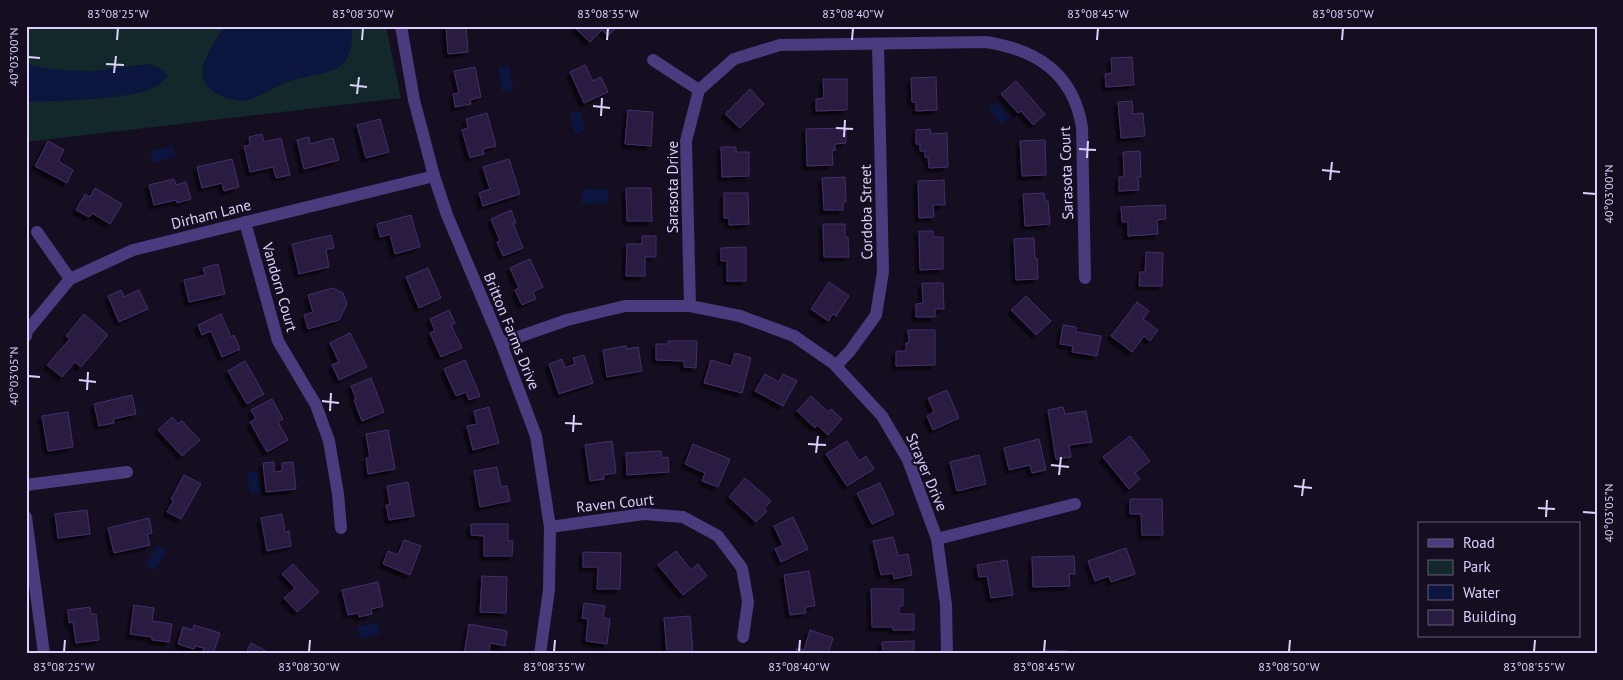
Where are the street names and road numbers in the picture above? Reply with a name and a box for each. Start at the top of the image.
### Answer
street label: Sarasota Court [1055,126,1077,220]
street label: Sarasota Drive [663,141,682,233]
street label: Cordoba Street [856,164,876,260]
street label: Dirham Lane [169,195,253,233]
street label: Vandorn Court [258,239,302,334]
street label: Britton Farms Drive [480,270,544,392]
street label: Strayer Drive [902,430,952,514]
street label: Raven Court [575,489,655,517]

